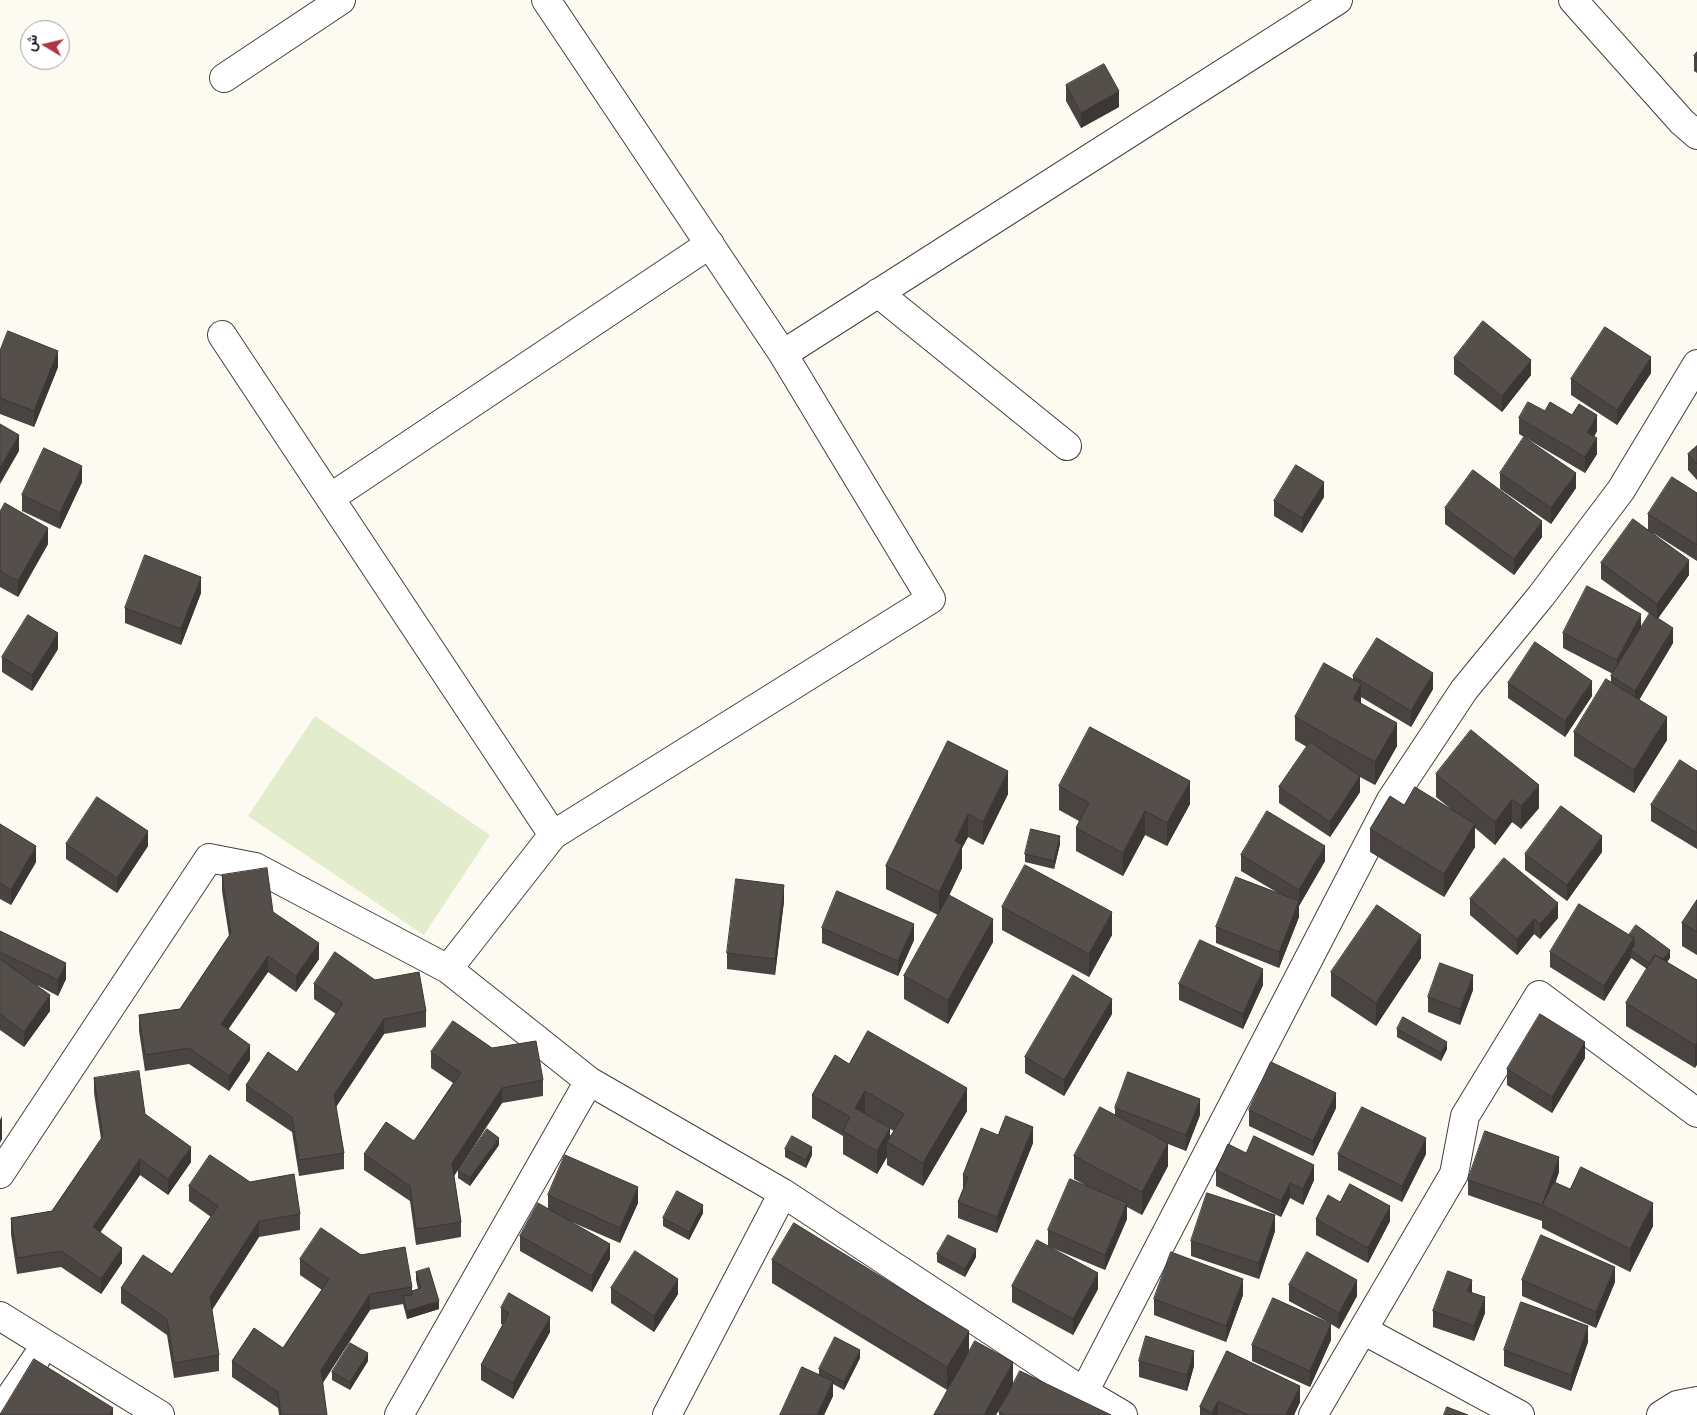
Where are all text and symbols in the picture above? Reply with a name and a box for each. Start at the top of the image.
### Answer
north arrow [20,20,70,70]
text: ش [20,33,41,53]

